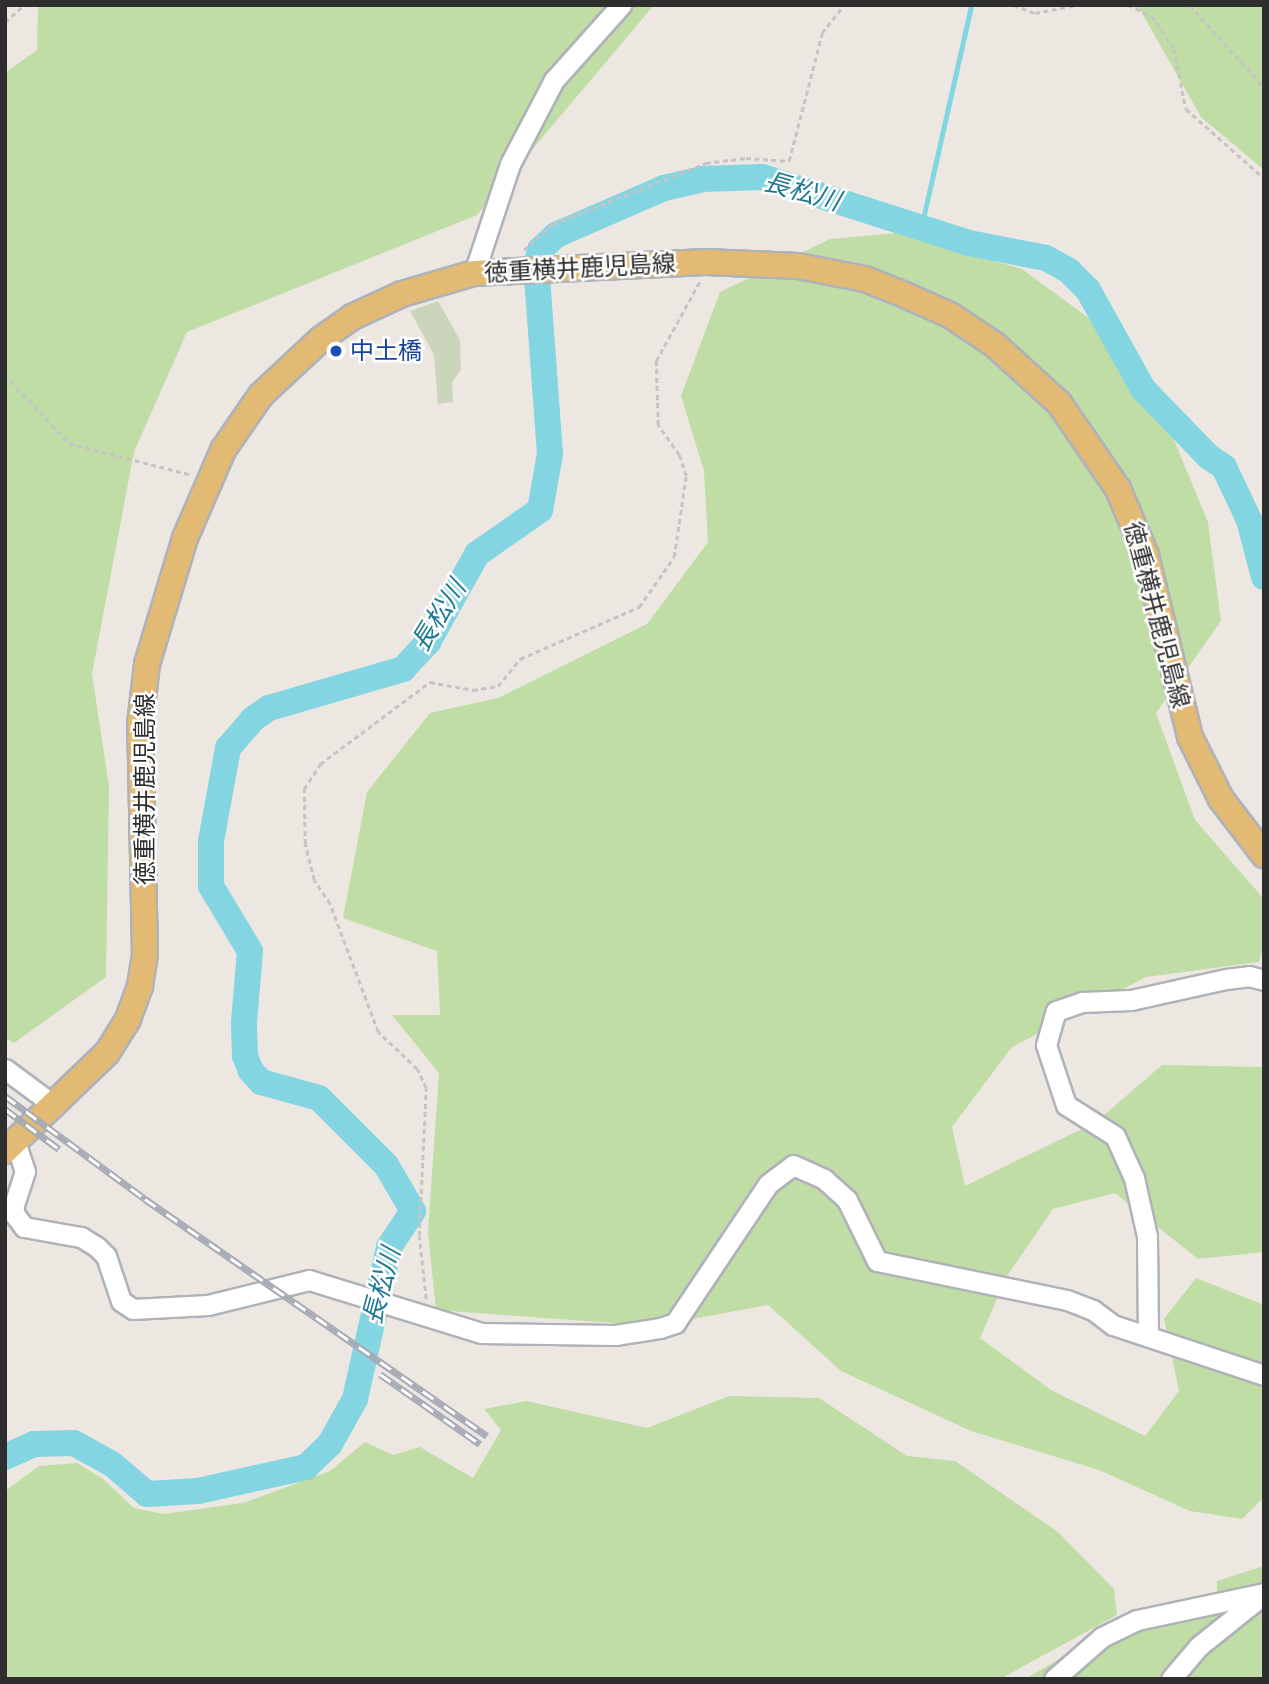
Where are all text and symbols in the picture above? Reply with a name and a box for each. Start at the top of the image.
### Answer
water label: 長松川 [760,166,844,218]
street label: 徳重横井鹿児島線 [483,249,677,287]
place label: 中土橋 [350,337,422,365]
marker: 中土橋 [328,343,344,359]
street label: 徳重横井鹿児島線 [1118,519,1196,711]
water label: 長松川 [405,575,473,657]
street label: 徳重横井鹿児島線 [131,693,159,885]
water label: 長松川 [357,1244,407,1328]

